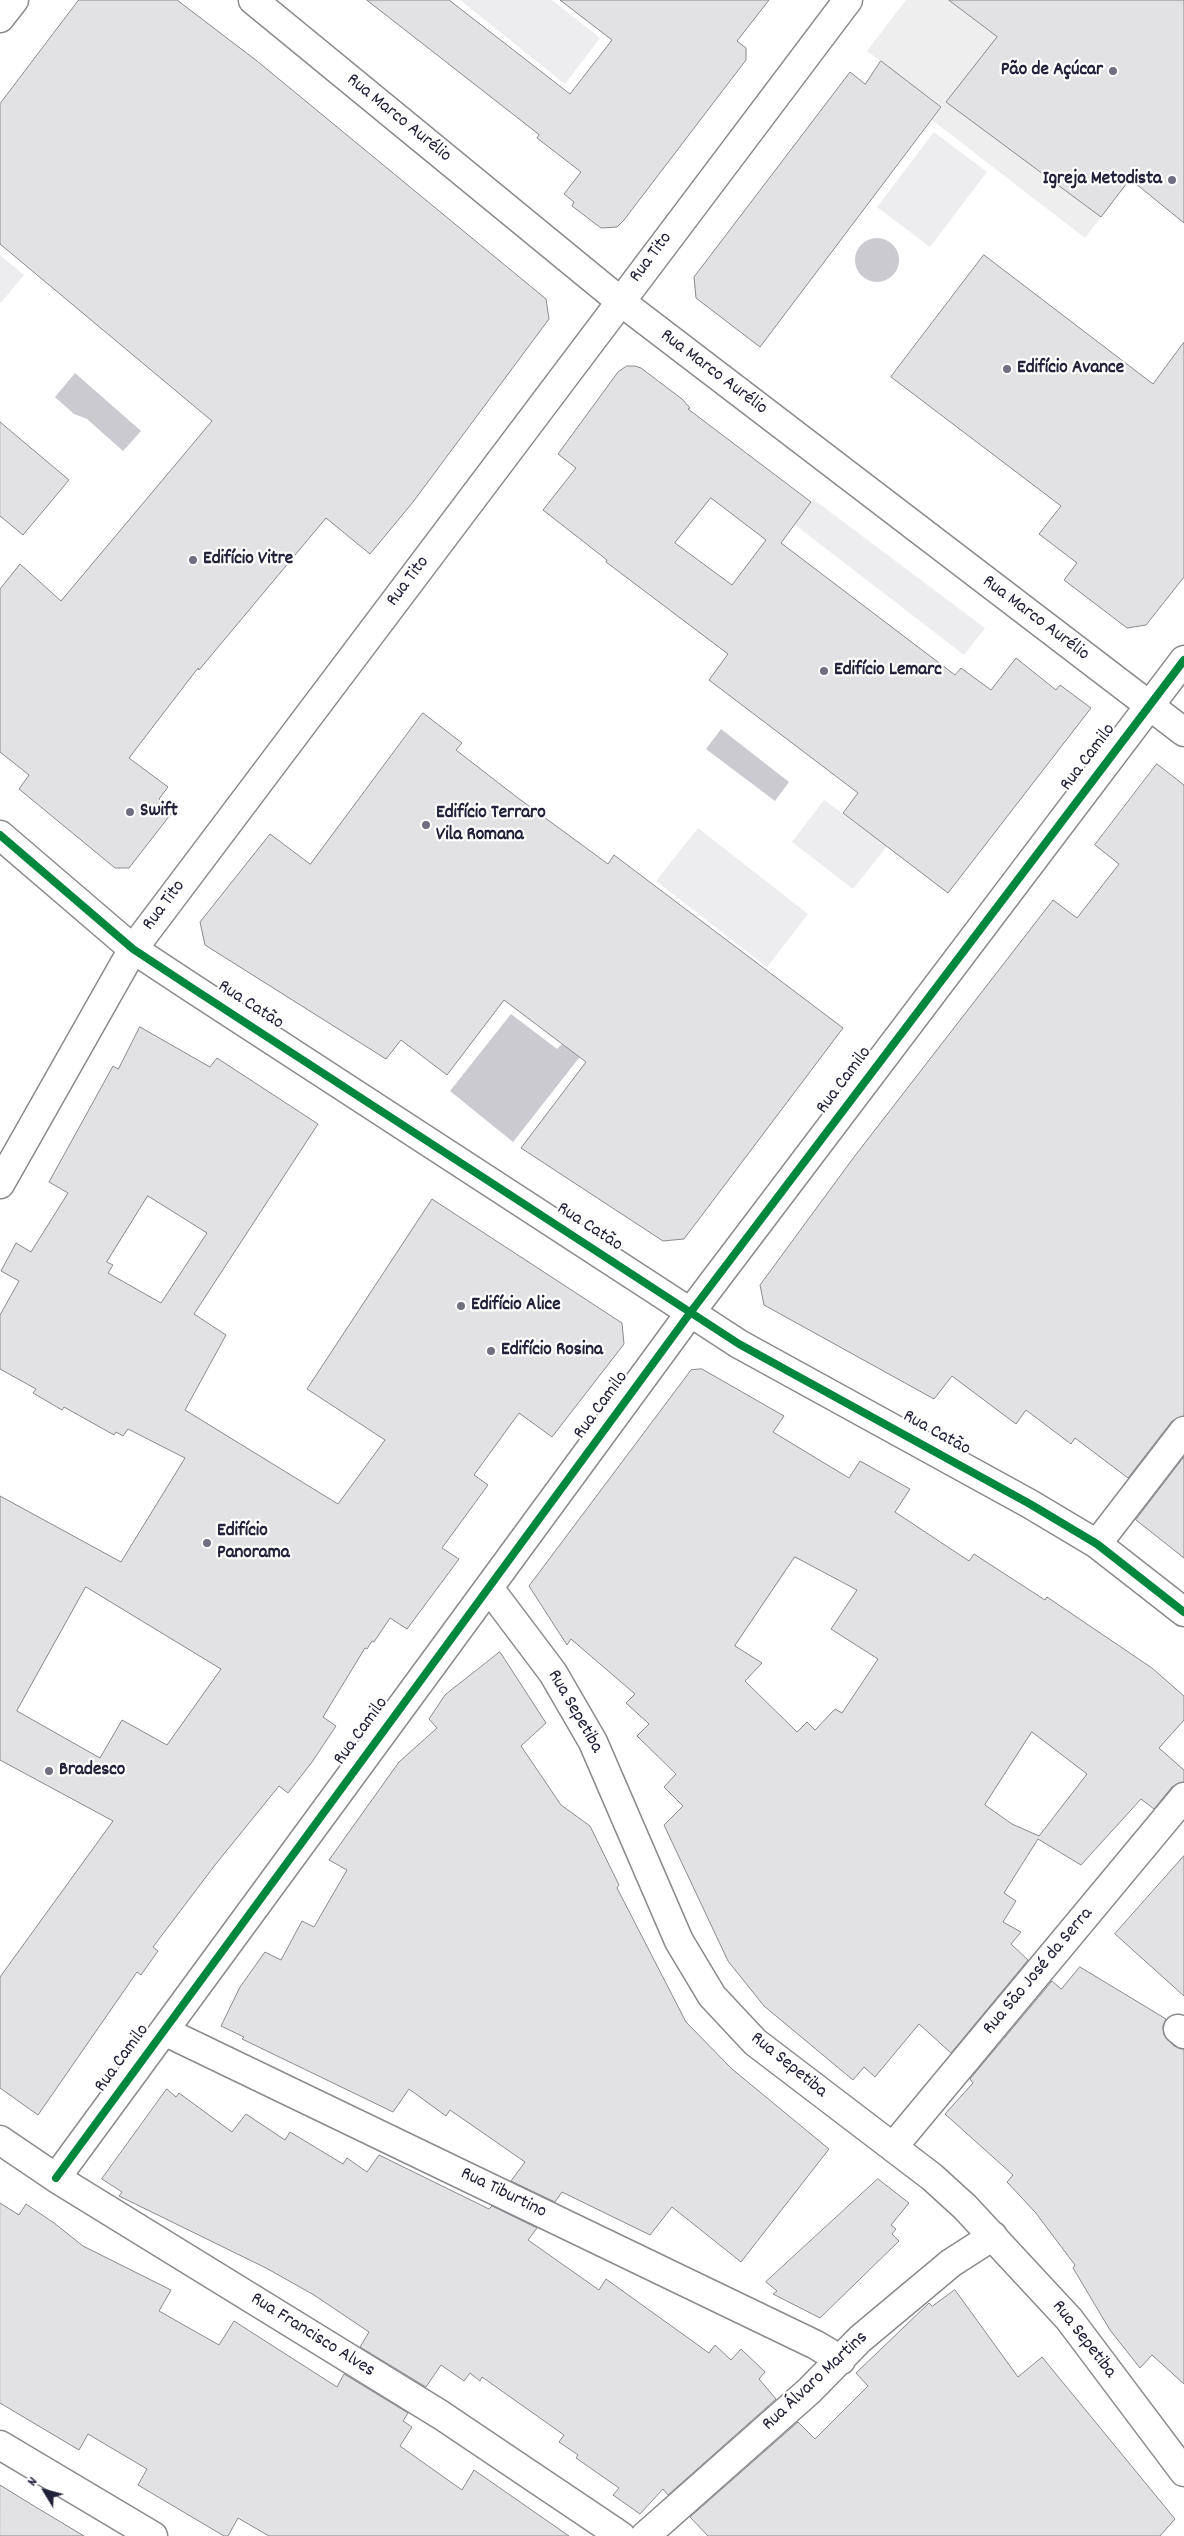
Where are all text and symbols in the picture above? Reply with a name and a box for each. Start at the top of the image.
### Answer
place label: Pão de Açúcar [1001,60,1103,82]
marker: Pão de Açúcar [1107,65,1119,77]
street label: Rua Marco Aurélio [341,70,455,168]
place label: Igreja Metodista [1043,169,1162,191]
marker: Igreja Metodista [1166,174,1178,186]
street label: Rua Tito [626,228,678,288]
street label: Rua Marco Aurélio [655,325,771,421]
place label: Edifício Avance [1017,358,1124,380]
marker: Edifício Avance [1001,363,1013,375]
place label: Edifício Vitre [203,549,293,571]
street label: Rua Tito [383,552,435,612]
marker: Edifício Vitre [187,554,199,566]
street label: Rua Marco Aurélio [977,571,1093,667]
place label: Edifício Lemarc [834,660,942,682]
marker: Edifício Lemarc [818,665,830,677]
street label: Rua Camilo [1056,720,1122,796]
place label: Swift [140,801,178,823]
place label: Edifício Terraro Vila Romana [436,803,546,847]
marker: Swift [124,806,136,818]
marker: Edifício Terraro Vila Romana [420,819,432,831]
street label: Rua Tito [139,876,191,936]
street label: Rua Catão [213,976,287,1036]
street label: Rua Camilo [812,1043,878,1119]
street label: Rua Catão [552,1198,626,1258]
place label: Edifício Alice [471,1295,560,1317]
marker: Edifício Alice [455,1300,467,1312]
place label: Edifício Rosina [501,1340,603,1362]
marker: Edifício Rosina [485,1345,497,1357]
street label: Rua Camilo [570,1368,634,1444]
street label: Rua Catão [898,1406,974,1462]
place label: Edifício Panorama [217,1521,290,1565]
marker: Edifício Panorama [201,1537,213,1549]
street label: Rua Sepetiba [541,1666,607,1758]
street label: Rua Camilo [330,1694,394,1770]
place label: Bradesco [59,1760,125,1782]
marker: Bradesco [43,1765,55,1777]
street label: Rua São José da Serra [979,1904,1099,2040]
street label: Rua Camilo [91,2021,155,2097]
street label: Rua Sepetiba [745,2028,831,2104]
street label: Rua Tiburtino [456,2163,550,2225]
street label: Rua Francisco Alves [245,2289,379,2383]
street label: Rua Sepetiba [1046,2297,1120,2383]
street label: Rua Álvaro Martins [758,2327,874,2437]
north arrow [20,2466,70,2516]
text: N [23,2473,43,2491]

